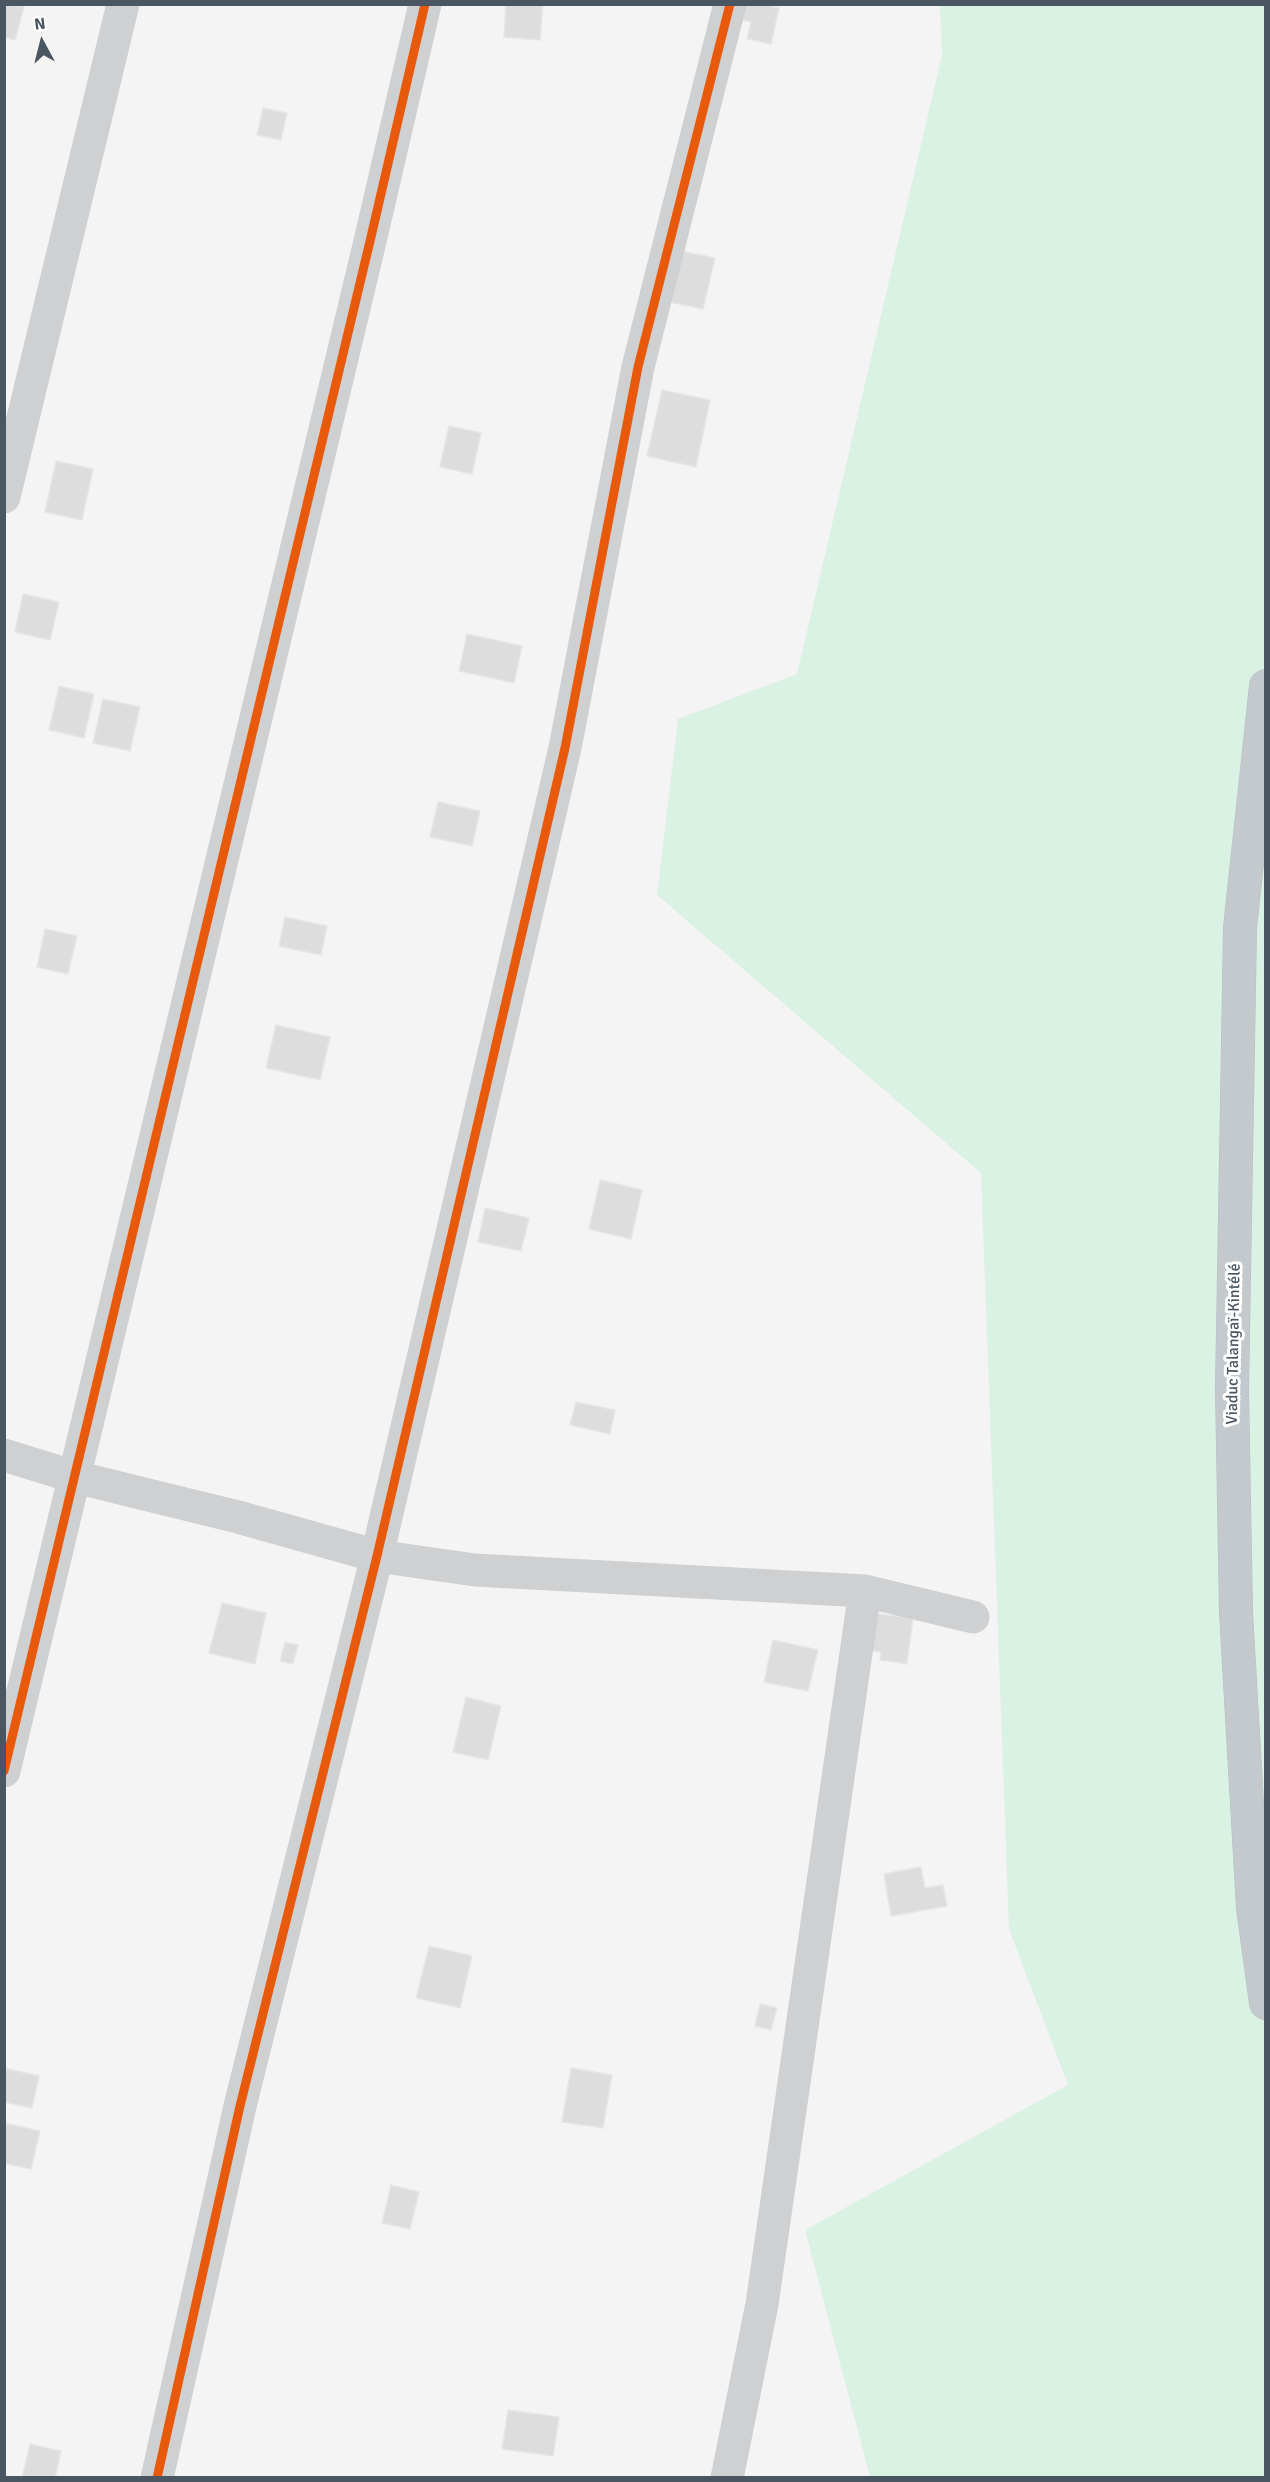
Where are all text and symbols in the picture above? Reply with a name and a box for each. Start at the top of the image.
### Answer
north arrow [12,12,72,72]
text: N [33,14,47,35]
street label: Viaduc Talangaï-Kintélé [1223,1263,1245,1425]

